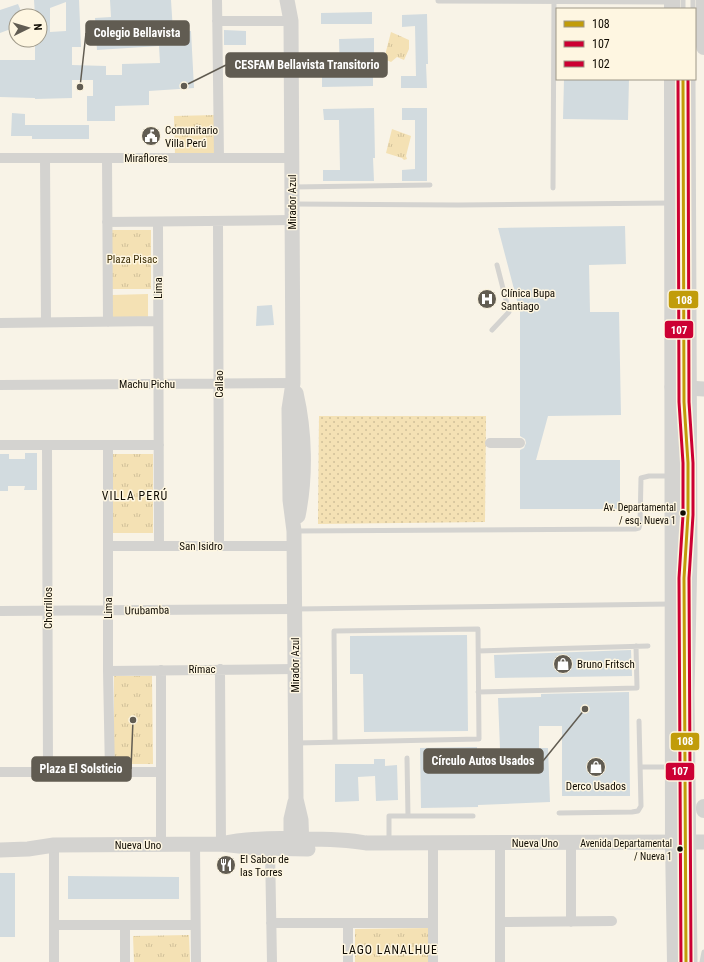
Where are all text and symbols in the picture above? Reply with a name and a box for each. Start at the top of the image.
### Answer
north arrow [8,8,48,48]
legend [556,8,696,80]
text: 108 [592,17,610,31]
callout: Colegio Bellavista [86,21,189,45]
text: N [31,23,44,31]
text: Colegio Bellavista [94,26,181,40]
text: 107 [592,37,610,51]
callout: CESFAM Bellavista Transitorio [226,53,387,77]
text: 102 [592,57,610,71]
text: CESFAM Bellavista Transitorio [235,58,379,72]
place label: Comunitario Villa Perú [165,124,219,150]
public building icon: Comunitario Villa Perú [140,125,162,147]
street label: Miraflores [124,152,168,165]
street label: Mirador Azul [286,174,299,230]
park label: Plaza Pisac [107,253,157,266]
street label: Lima [152,277,165,299]
place label: Clínica Bupa Santiago [501,287,555,313]
hospital icon: Clínica Bupa Santiago [476,288,498,310]
line badge: 108 [668,290,699,309]
text: 108 [676,294,693,307]
line badge: 107 [664,320,694,339]
text: 107 [671,324,688,337]
street label: Callao [213,370,226,398]
street label: Machu Pichu [119,378,175,391]
district label: VILLA PERÚ [102,488,168,503]
place label: Av. Departamental / esq. Nueva 1 [604,502,676,526]
marker: Av. Departamental / esq. Nueva 1 [678,508,688,518]
street label: San Isidro [179,540,223,553]
street label: Chorrillos [42,587,55,629]
street label: Lima [102,597,115,619]
street label: Urubamba [125,604,169,617]
street label: Mirador Azul [289,637,302,693]
shop icon: Bruno Fritsch [552,653,574,675]
place label: Bruno Fritsch [577,658,635,671]
street label: Rímac [188,663,216,676]
line badge: 108 [670,732,700,751]
text: 108 [677,735,694,748]
callout: Círculo Autos Usados [424,749,543,773]
text: Círculo Autos Usados [431,754,535,768]
shop icon: Derco Usados [585,756,607,778]
callout: Plaza El Solsticio [32,757,131,781]
text: Plaza El Solsticio [39,762,123,776]
line badge: 107 [665,762,695,781]
text: 107 [672,765,689,778]
place label: Derco Usados [566,780,626,793]
street label: Nueva Uno [512,837,559,850]
place label: Avenida Departamental / Nueva 1 [580,838,672,862]
street label: Nueva Uno [115,839,162,852]
marker: Avenida Departamental / Nueva 1 [675,844,685,854]
place label: El Sabor de las Torres [240,853,289,879]
restaurant icon: El Sabor de las Torres [215,854,237,876]
district label: LAGO LANALHUE [342,943,438,957]

